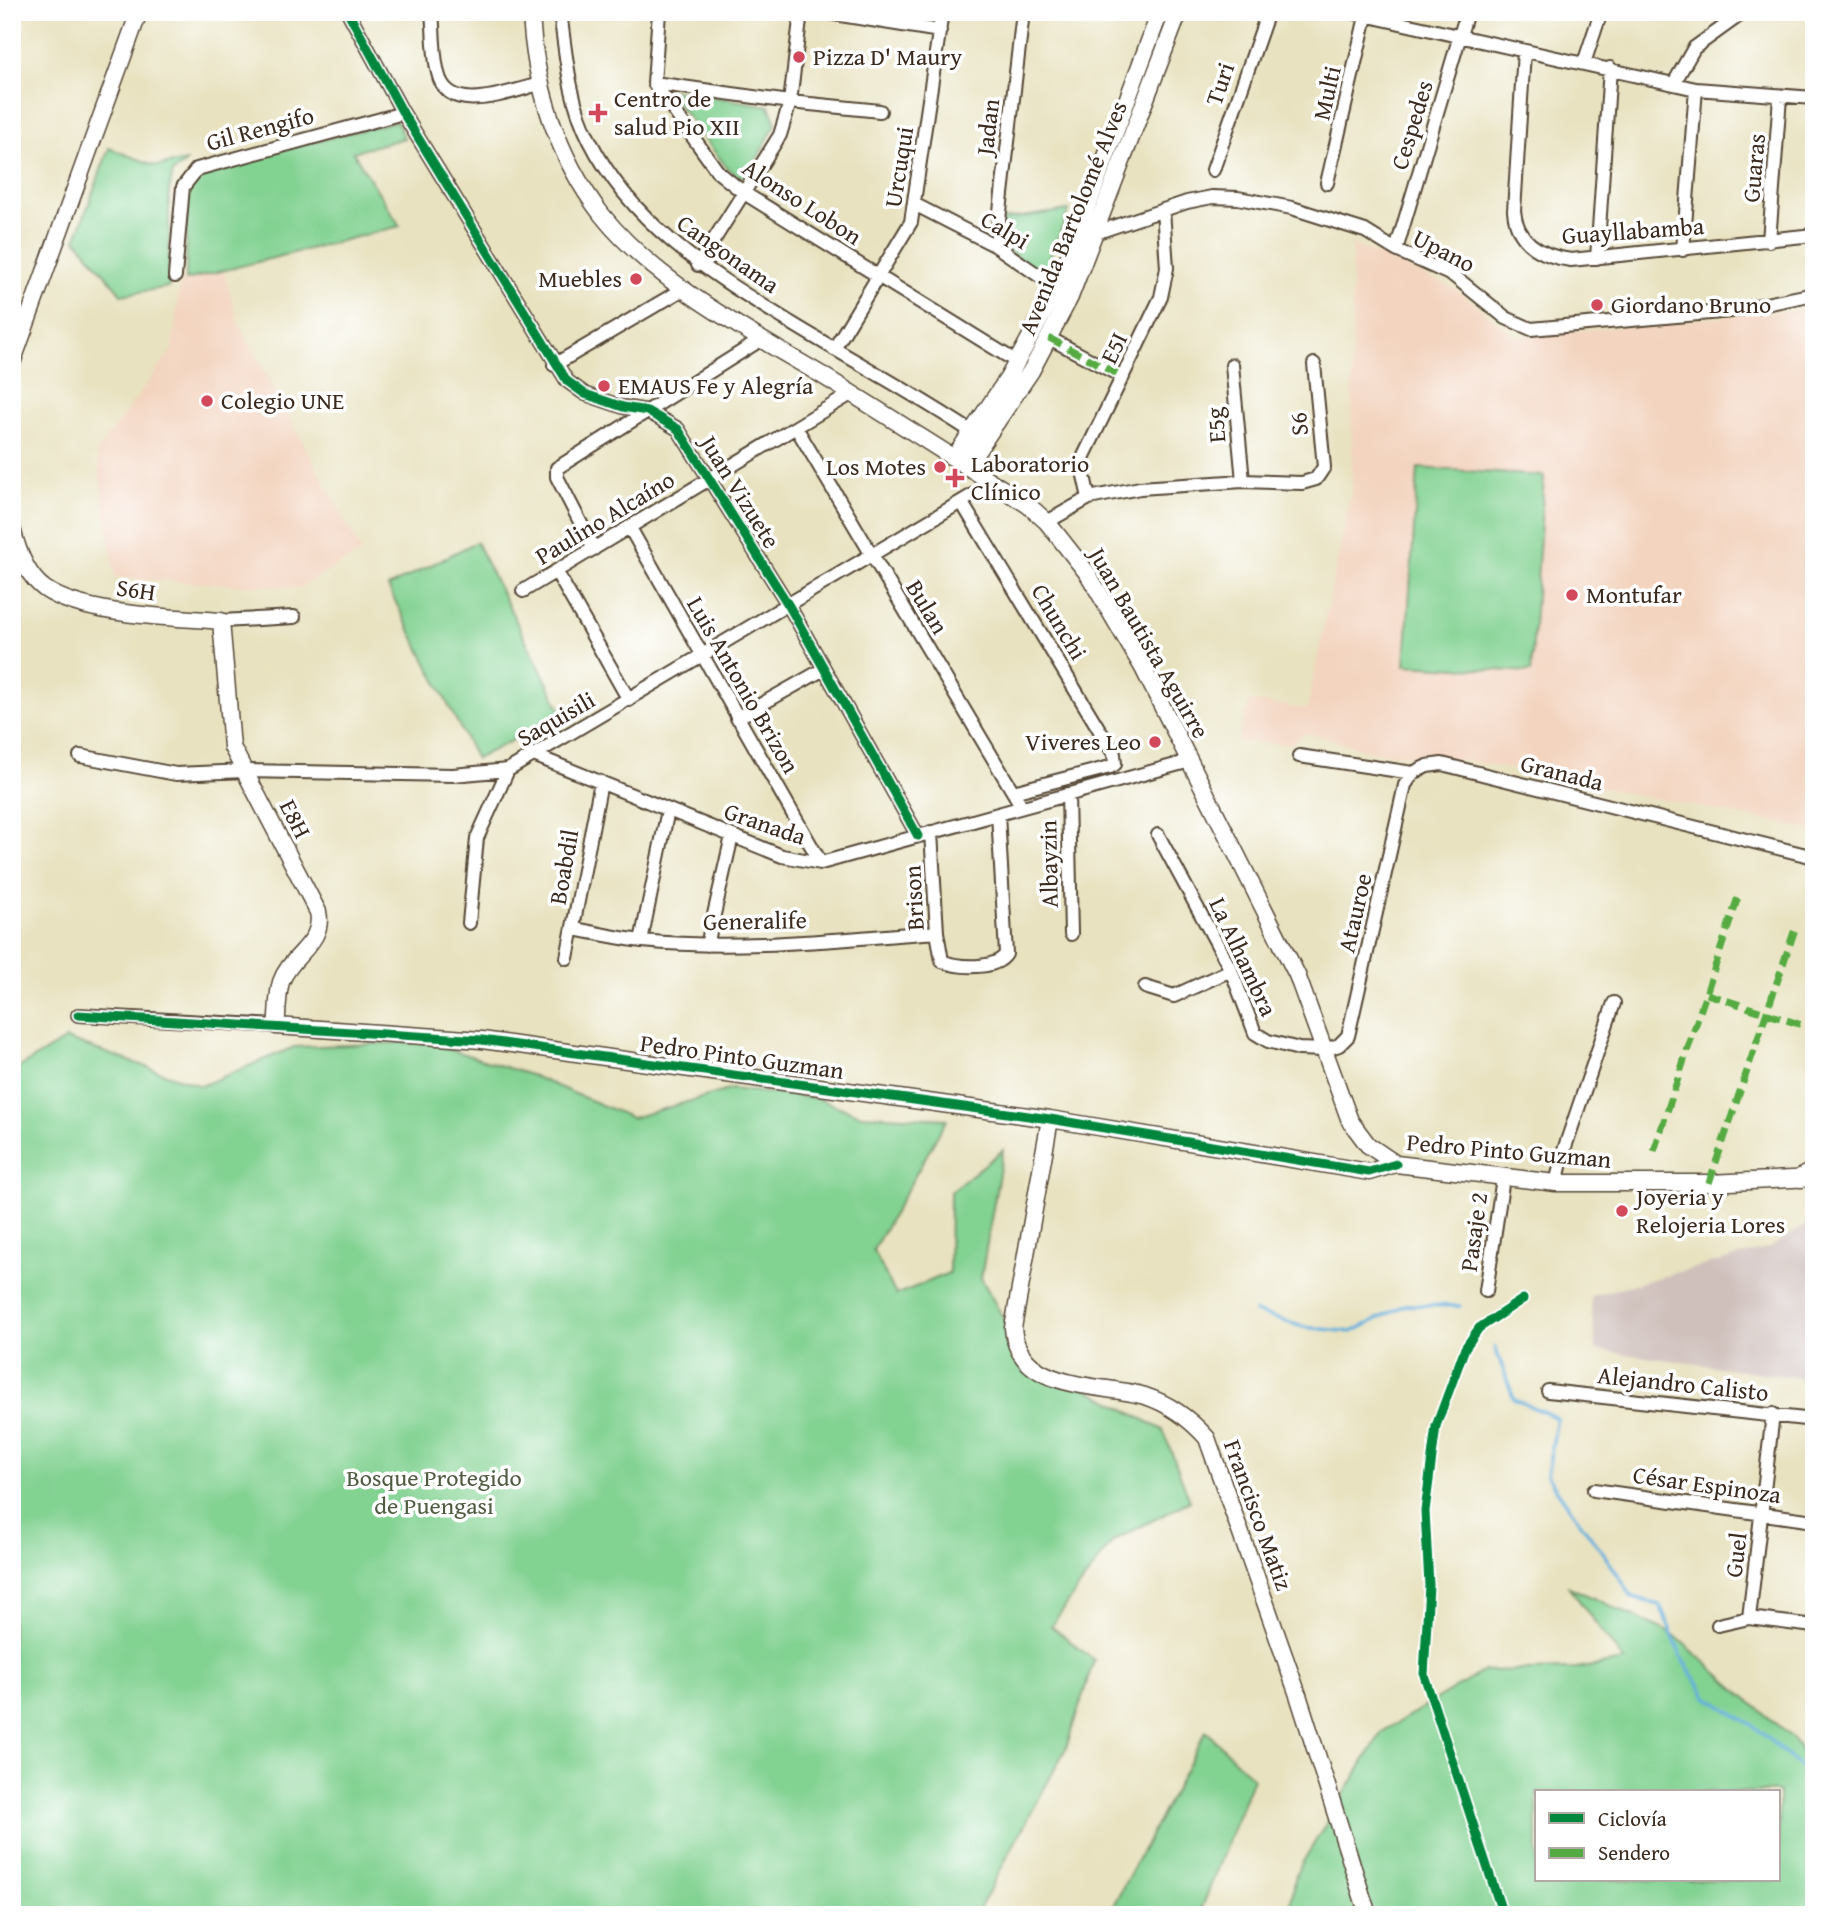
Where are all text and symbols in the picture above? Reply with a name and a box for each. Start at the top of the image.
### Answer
place label: Pizza D' Maury [813,39,962,74]
marker: Pizza D' Maury [791,49,807,65]
street label: Turi [1196,58,1243,110]
street label: Multi [1303,62,1350,123]
street label: Cespedes [1381,76,1442,174]
place label: Centro de salud Pio XII [614,81,740,144]
street label: Avenida Bartolomé Alves [1010,95,1136,340]
street label: Jadan [966,96,1008,160]
street label: Gil Rengifo [202,97,318,160]
marker: Centro de salud Pio XII [588,103,608,123]
street label: Urcuqui [875,124,922,210]
street label: Guaras [1733,132,1774,204]
street label: Alonso Lobon [736,150,869,254]
street label: Calpi [974,201,1036,258]
street label: Cangonama [670,205,787,302]
street label: Guayllabamba [1561,208,1706,253]
street label: Upano [1407,220,1481,281]
place label: Muebles [538,261,622,296]
marker: Muebles [628,271,644,287]
place label: Giordano Bruno [1611,287,1771,322]
marker: Giordano Bruno [1589,297,1605,313]
street label: E5I [1091,326,1136,369]
place label: EMAUS Fe y Alegría [618,368,814,403]
marker: EMAUS Fe y Alegría [596,378,612,394]
place label: Colegio UNE [221,383,344,418]
marker: Colegio UNE [199,393,215,409]
street label: E5g [1197,406,1234,444]
street label: S6 [1280,411,1317,437]
street label: Juan Vizuete [690,426,789,555]
place label: Laboratorio Clínico [971,446,1089,509]
place label: Los Motes [826,449,926,484]
marker: Los Motes [932,459,948,475]
street label: Paulino Alcaíno [528,462,681,573]
marker: Laboratorio Clínico [945,468,965,488]
street label: Juan Bautista Aguirre [1079,538,1218,745]
street label: S6H [114,569,158,610]
street label: Bulan [897,573,958,641]
street label: Chunchi [1023,577,1096,667]
place label: Montufar [1586,577,1682,612]
marker: Montufar [1564,587,1580,603]
street label: Luis Antonio Brizon [678,590,809,780]
street label: Saquisili [510,682,602,755]
place label: Viveres Leo [1025,724,1141,759]
marker: Viveres Leo [1147,734,1163,750]
street label: Granada [1517,745,1608,800]
street label: E8H [271,793,320,844]
street label: Granada [720,793,811,854]
street label: Albayzin [1030,819,1067,908]
street label: Boabdil [540,826,587,907]
street label: Brison [894,864,933,932]
street label: Atauroe [1328,870,1381,956]
street label: La Alhambra [1201,892,1287,1023]
street label: Generalife [703,902,807,939]
street label: Pedro Pinto Guzman [638,1025,847,1088]
street label: Pedro Pinto Guzman [1405,1124,1613,1177]
place label: Joyeria y Relojeria Lores [1633,1179,1785,1242]
street label: Pasaje 2 [1451,1190,1496,1274]
marker: Joyeria y Relojeria Lores [1614,1203,1630,1219]
street label: Alejandro Calisto [1596,1357,1770,1410]
street label: Francisco Matiz [1215,1435,1302,1595]
street label: César Espinoza [1631,1457,1784,1512]
park label: Bosque Protegido de Puengasi [346,1460,522,1523]
street label: Guel [1715,1530,1756,1579]
legend [1535,1790,1780,1882]
text: Ciclovía [1598,1803,1667,1834]
text: Sendero [1598,1837,1670,1868]

